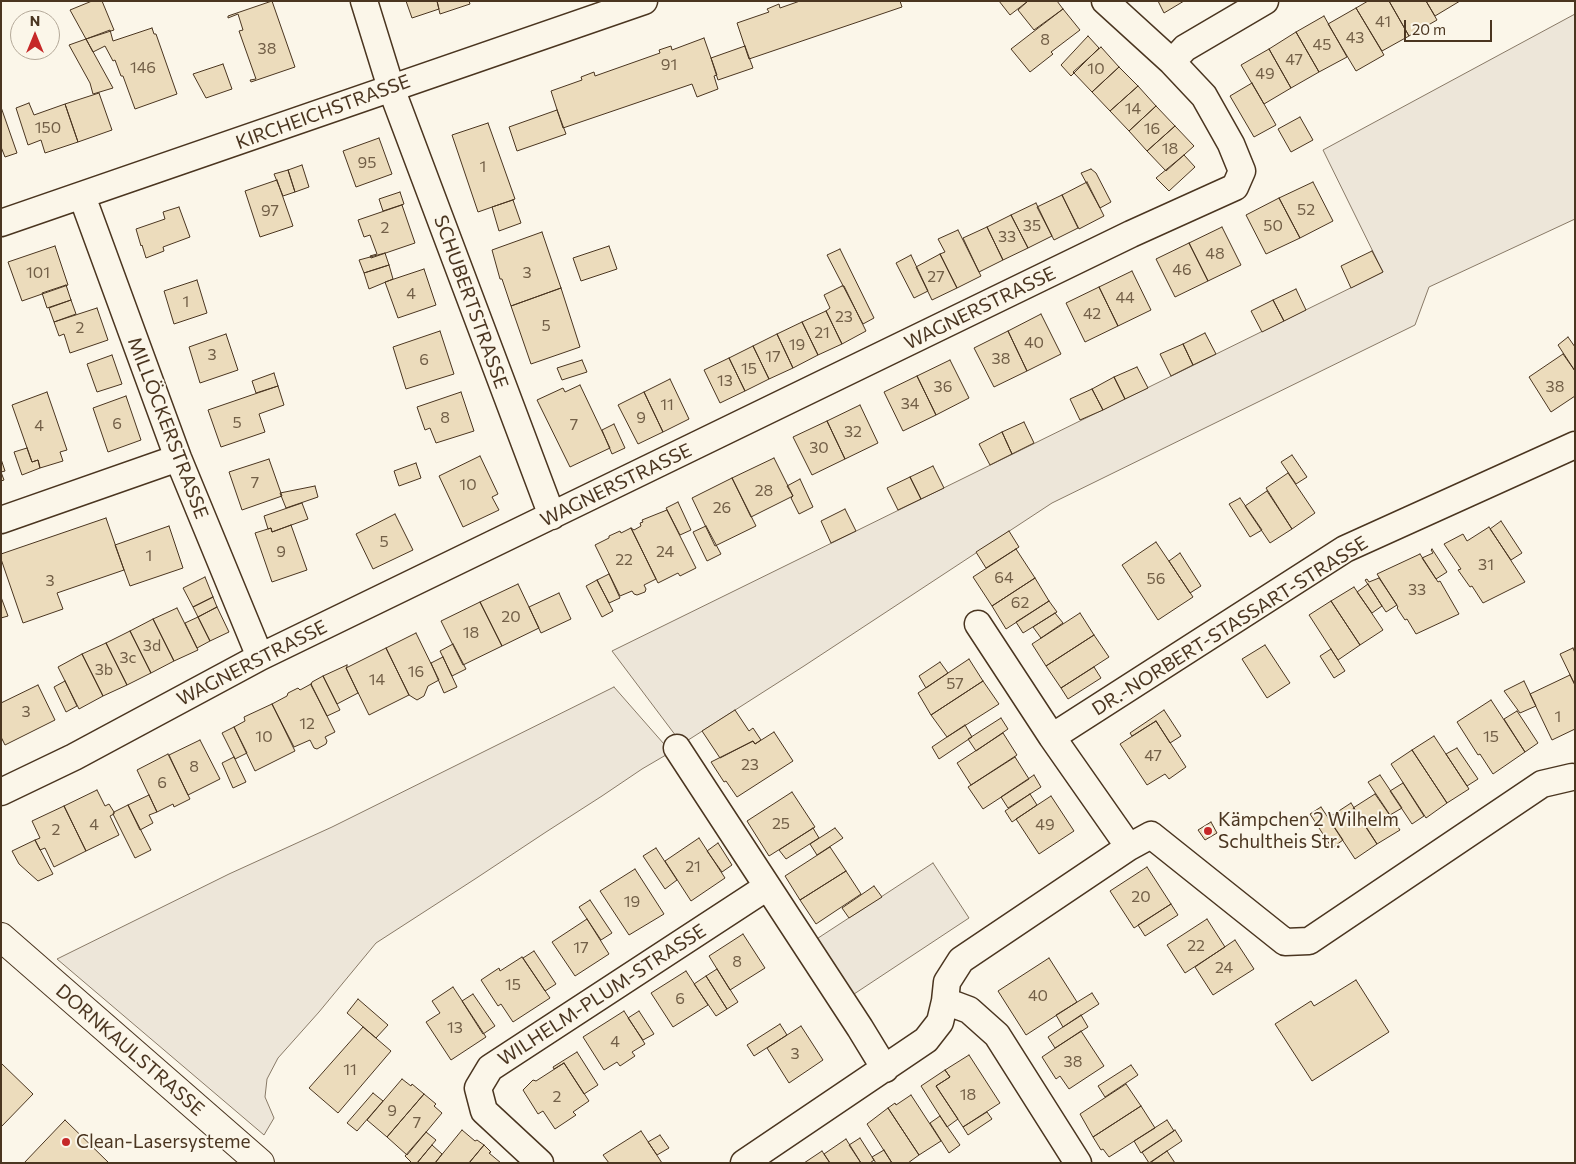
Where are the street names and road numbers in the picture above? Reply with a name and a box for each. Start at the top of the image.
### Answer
street label: KIRCHEICHSTRASSE [233,70,413,154]
street label: SCHUBERTSTRASSE [429,212,513,392]
street label: WAGNERSTRASSE [901,262,1059,354]
street label: MILLÖCKERSTRASSE [123,334,213,522]
street label: WAGNERSTRASSE [537,439,695,531]
street label: DR.-NORBERT-STASSART-STRASSE [1088,531,1372,721]
street label: WAGNERSTRASSE [173,615,331,711]
street label: WILHELM-PLUM-STRASSE [494,919,710,1071]
street label: DORNKAULSTRASSE [51,979,209,1121]

